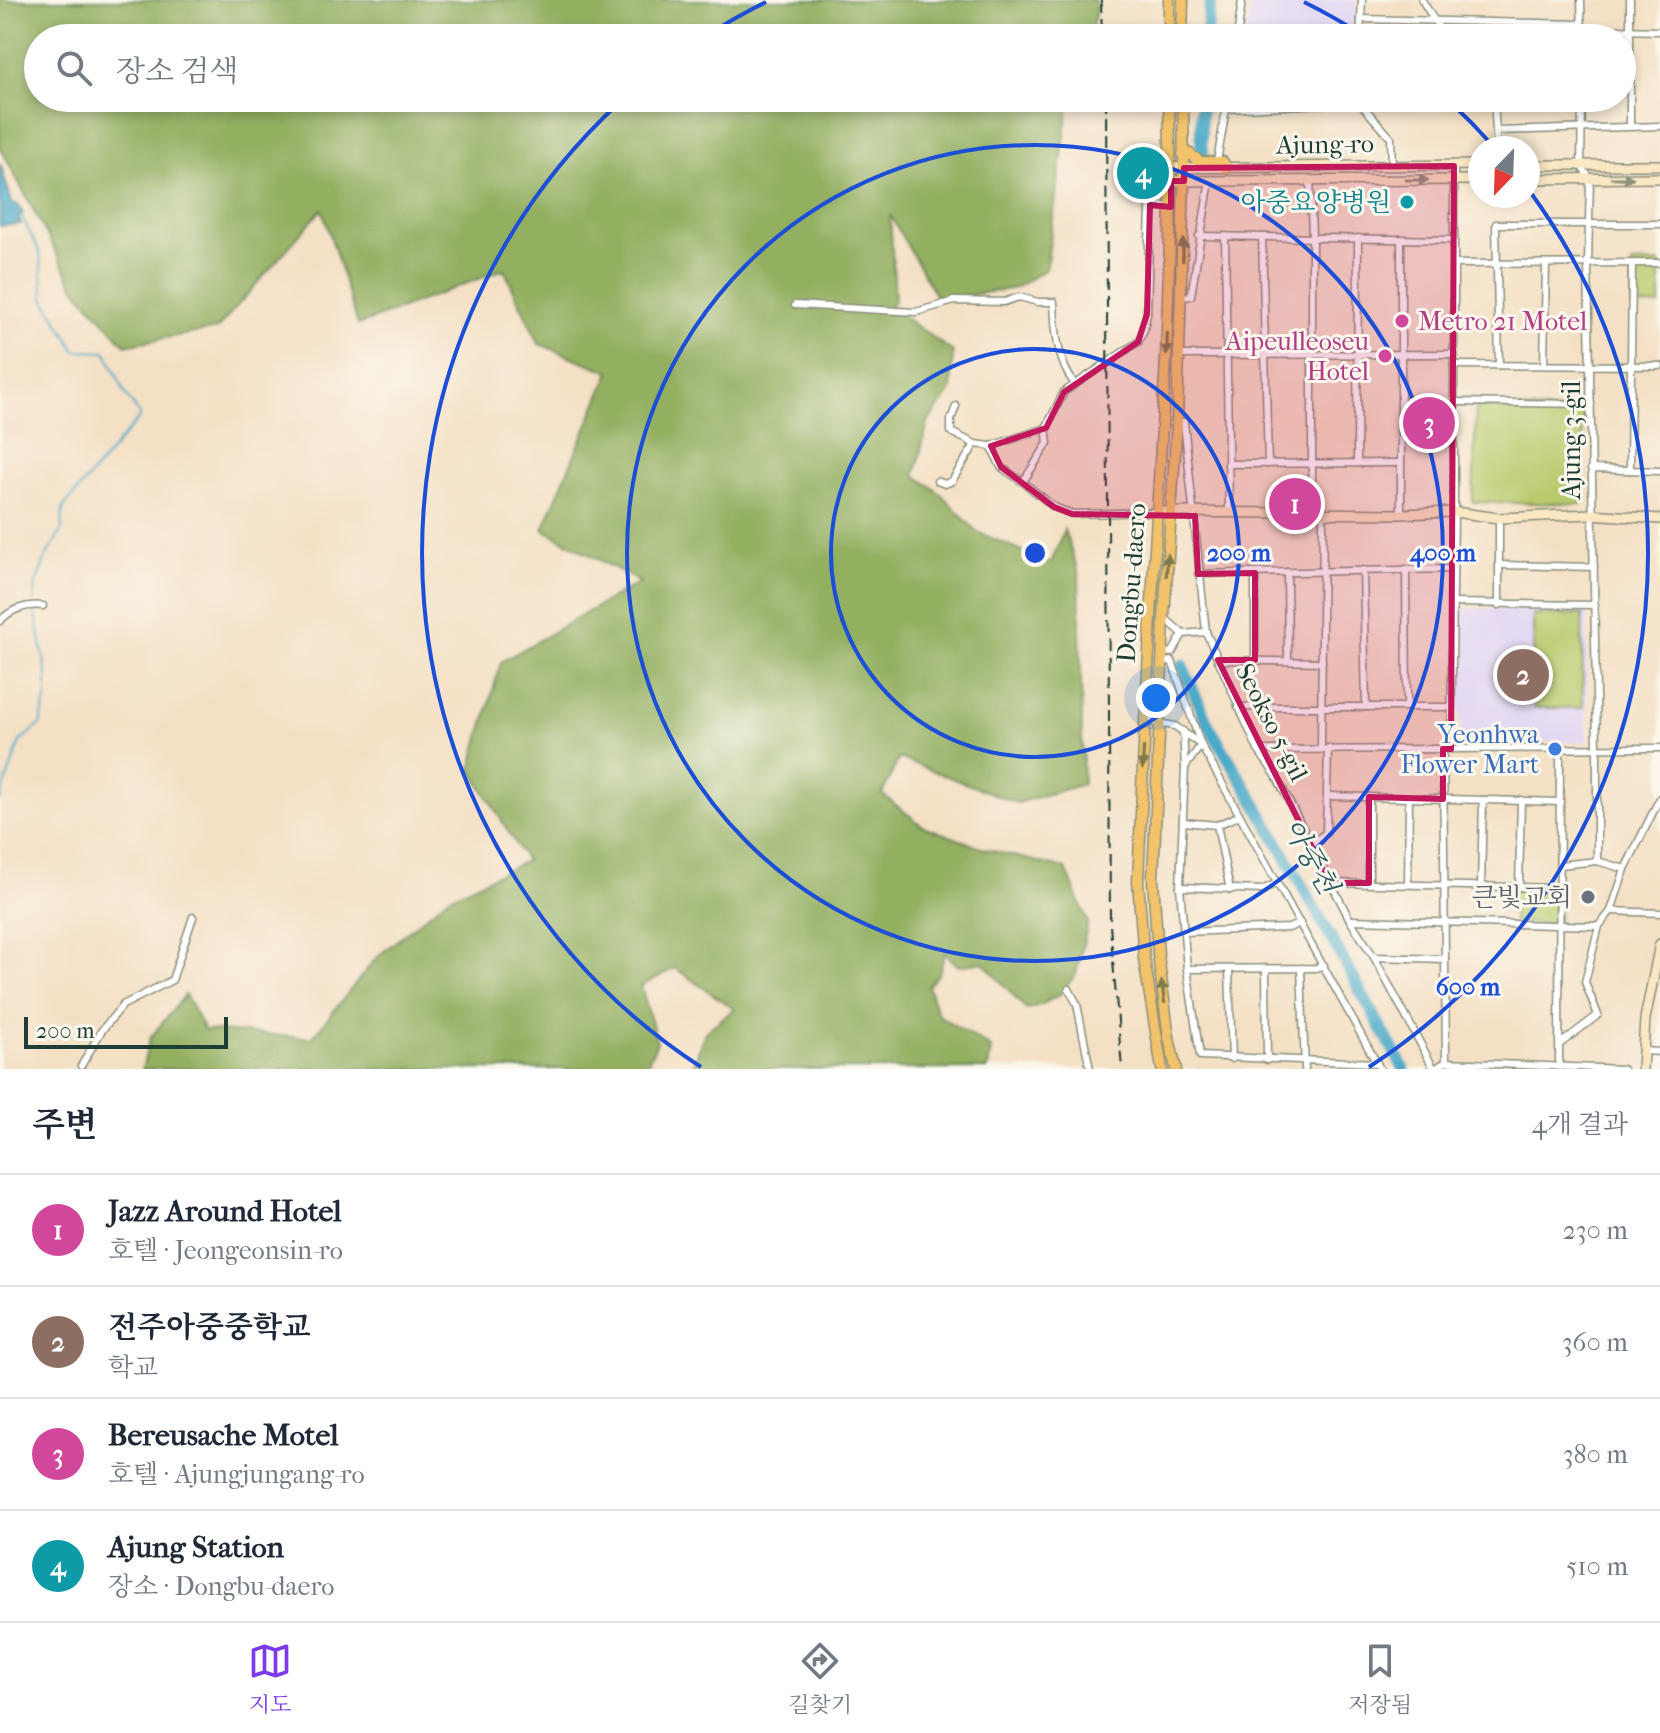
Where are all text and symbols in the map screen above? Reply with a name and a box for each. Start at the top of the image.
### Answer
search box [24,24,1636,112]
icon: search [52,46,96,90]
text: 장소 검색 [116,54,238,89]
street label: Ajung-ro [1275,128,1374,161]
north arrow [1468,136,1540,208]
pin: 4 [1117,143,1169,203]
one-way arrow [1610,172,1635,184]
one-way arrow [1405,174,1430,186]
place label: 아중요양병원 [1240,187,1391,218]
marker: 아중요양병원 [1398,193,1416,211]
one-way arrow [1176,237,1189,262]
place label: Metro 21 Motel [1418,306,1587,337]
marker: Metro 21 Motel [1393,312,1411,330]
place label: Aipeulleoseu Hotel [1225,326,1369,387]
one-way arrow [1160,332,1173,357]
marker: Aipeulleoseu Hotel [1376,347,1394,365]
street label: Ajung 3-gil [1556,380,1587,501]
pin: 3 [1403,393,1455,453]
pin: 1 [1269,474,1321,534]
street label: Dongbu-daero [1110,502,1153,664]
centre of rings [1021,539,1049,567]
text: 200 m [1207,539,1272,567]
text: 400 m [1409,539,1477,568]
one-way arrow [1161,552,1174,577]
pin: 2 [1497,645,1549,705]
street label: Seokso 5-gil [1229,658,1314,786]
your location [1136,678,1176,718]
place label: Yeonhwa Flower Mart [1401,719,1540,780]
marker: Yeonhwa Flower Mart [1546,740,1564,758]
one-way arrow [1136,745,1149,771]
water label: 아중천 [1276,813,1346,901]
place label: 큰빛교회 [1472,882,1572,913]
marker: 큰빛교회 [1579,888,1597,906]
text: 600 m [1436,973,1501,1001]
one-way arrow [1156,979,1169,1004]
scale bar [24,1013,228,1049]
text: 200 m [36,1018,95,1044]
text: 주변 [32,1105,98,1145]
text: 4개 결과 [1532,1109,1628,1140]
text: Jazz Around Hotel [108,1194,342,1229]
text: 1 [53,1215,63,1246]
text: 230 m [1562,1215,1628,1246]
text: 호텔 · Jeongeonsin-ro [108,1235,343,1266]
text: 전주아중중학교 [108,1310,311,1345]
text: 2 [51,1327,65,1358]
text: 360 m [1562,1327,1628,1358]
text: 학교 [108,1352,158,1383]
text: Bereusache Motel [108,1418,339,1453]
text: 3 [53,1439,63,1470]
text: 380 m [1563,1439,1628,1470]
text: 호텔 · Ajungjungang-ro [108,1459,365,1490]
text: Ajung Station [108,1530,284,1565]
text: 4 [50,1551,66,1582]
text: 510 m [1566,1551,1628,1582]
text: 장소 · Dongbu-daero [108,1571,334,1602]
tab: 지도 [248,1639,292,1718]
tab: 길찾기 [788,1639,852,1718]
tab: 저장됨 [1348,1639,1412,1718]

